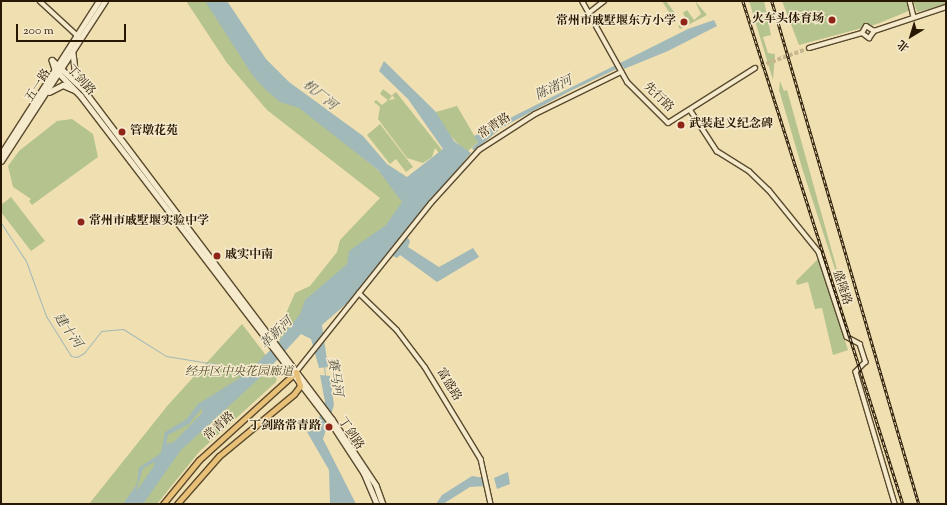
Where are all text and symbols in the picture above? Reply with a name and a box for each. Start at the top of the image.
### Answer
place label: 火车头体育场 [752,13,824,27]
place label: 常州市戚墅堰东方小学 [556,15,676,29]
marker: 火车头体育场 [827,15,837,25]
scale bar [18,16,128,42]
north arrow [891,16,931,56]
marker: 常州市戚墅堰东方小学 [679,17,689,27]
text: 200 m [23,22,54,40]
text: 北 [894,36,913,55]
street label: 丁剑路 [63,63,97,99]
street label: 五一路 [23,67,55,105]
water label: 陈渚河 [533,74,575,104]
water label: 机厂河 [299,78,339,114]
street label: 先行路 [640,80,676,116]
street label: 常青路 [476,111,514,143]
place label: 武装起义纪念碑 [689,118,773,132]
marker: 武装起义纪念碑 [676,120,686,130]
place label: 管墩花苑 [130,125,178,139]
marker: 管墩花苑 [117,127,127,137]
place label: 常州市戚墅堰实验中学 [89,215,209,229]
marker: 常州市戚墅堰实验中学 [76,217,86,227]
place label: 戚实中南 [225,249,273,263]
marker: 戚实中南 [212,251,222,261]
street label: 盛隆路 [829,269,853,307]
water label: 建十河 [49,311,85,351]
water label: 革新河 [258,315,296,353]
water label: 赛马河 [323,357,345,397]
park label: 经开区中央花园廊道 [185,366,293,380]
street label: 富盛路 [433,366,463,404]
street label: 常青路 [202,410,238,444]
street label: 丁剑路 [334,415,366,453]
place label: 丁剑路常青路 [249,420,321,434]
marker: 丁剑路常青路 [324,422,334,432]

